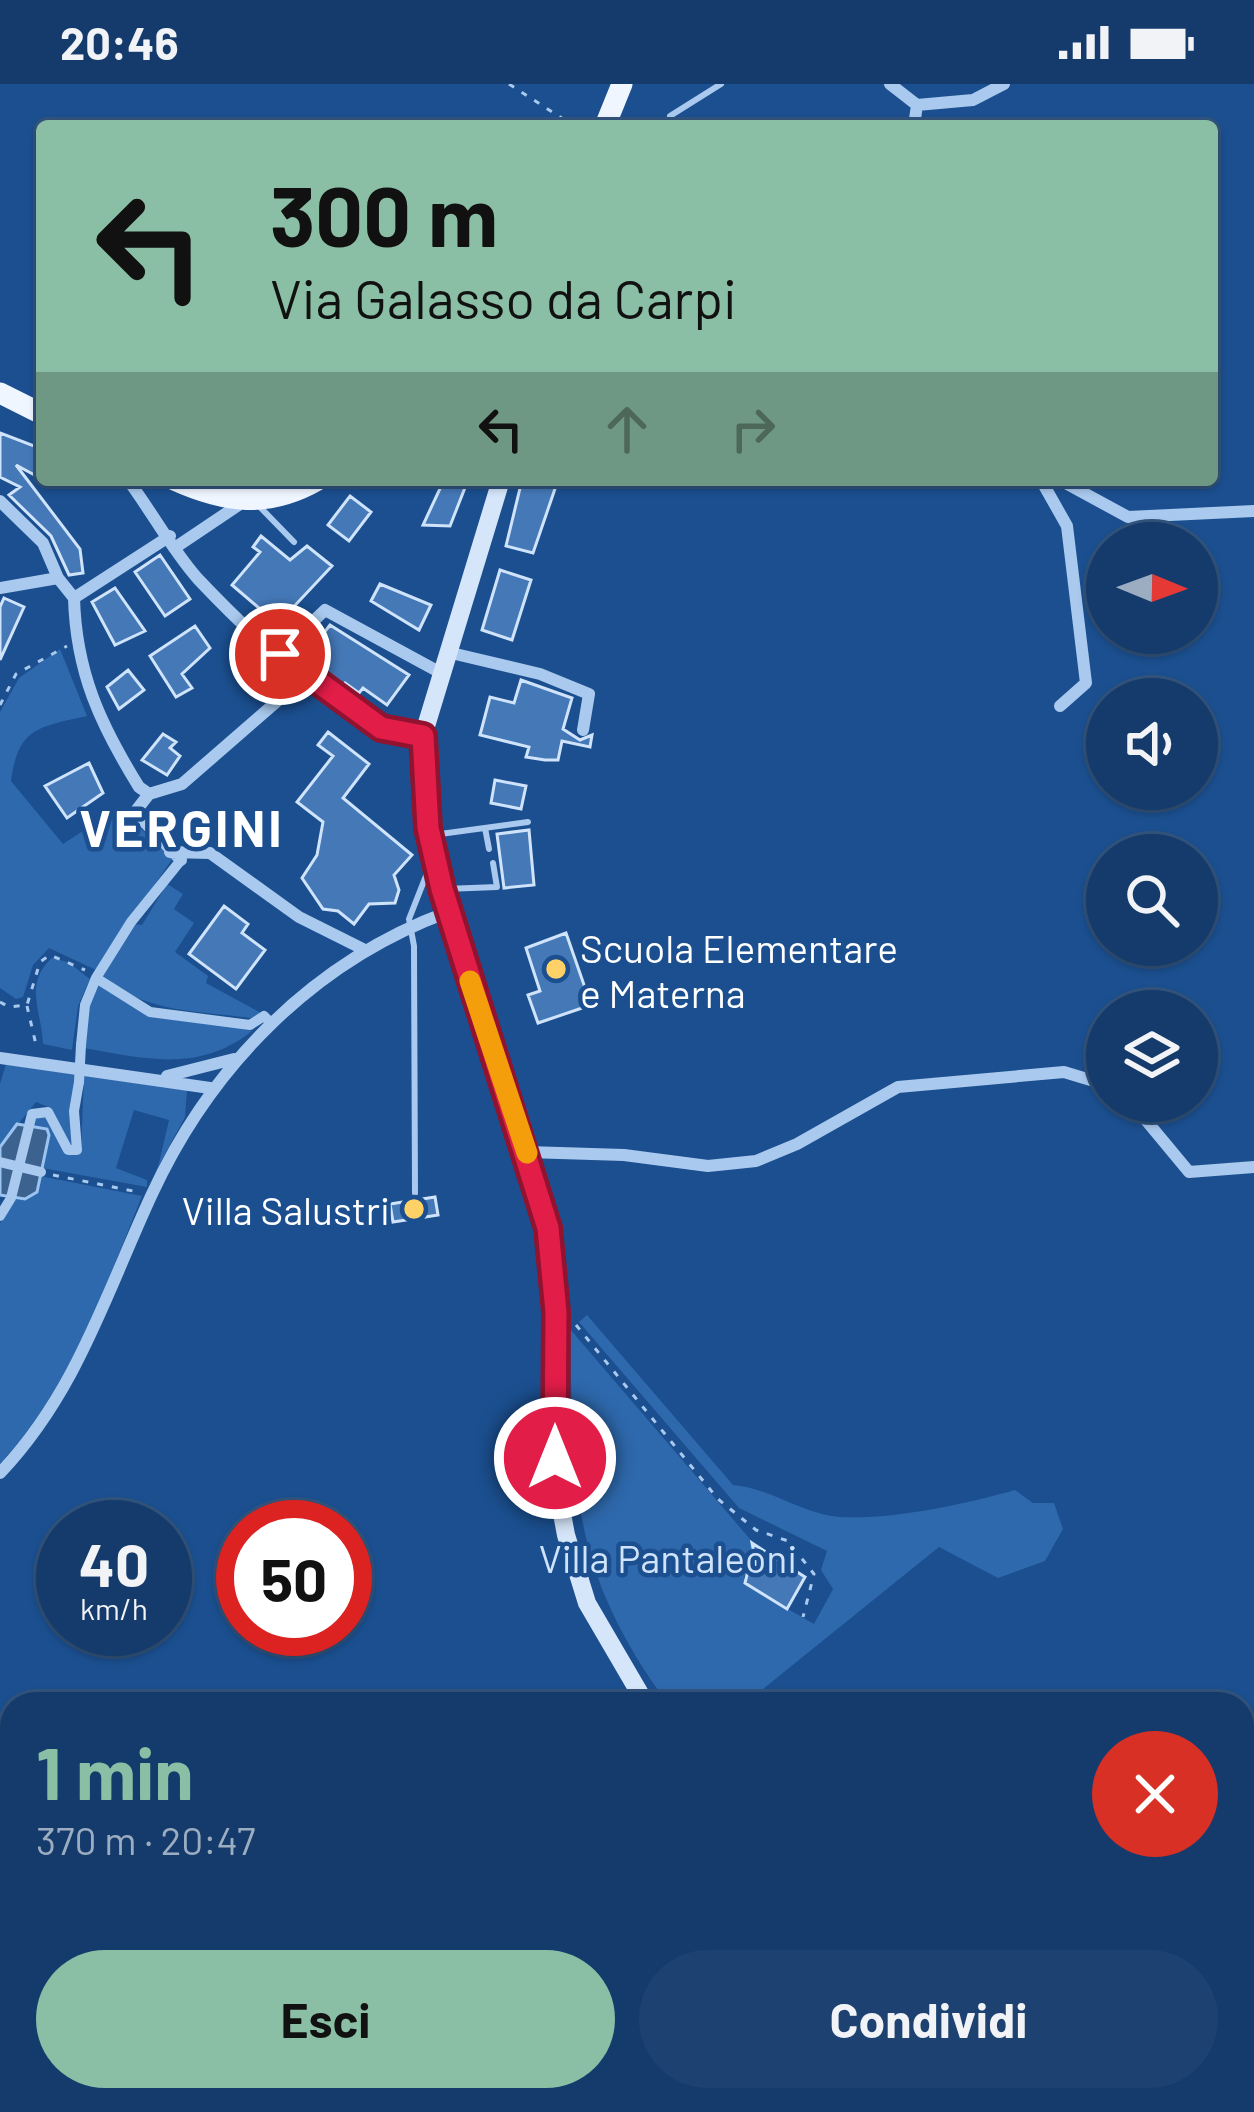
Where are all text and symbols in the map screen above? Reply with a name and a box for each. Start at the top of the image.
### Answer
text: 20:46 [60,15,179,69]
text: 300 m [270,163,498,264]
icon: left [72,168,228,324]
text: Via Galasso da Carpi [270,265,737,330]
icon: left [468,396,534,462]
icon: ahead [594,396,660,462]
icon: right [720,396,786,462]
north arrow [1086,522,1218,654]
map controls [1086,522,1218,1122]
pin [229,603,331,705]
icon: arrive [247,621,313,687]
button: sound [1086,678,1218,810]
district label: VERGINI [79,796,285,857]
button: search [1086,834,1218,966]
place label: Scuola Elementare e Materna [580,924,898,1016]
marker: Scuola Elementare e Materna [543,956,569,982]
button: layers [1086,990,1218,1122]
place label: Villa Salustri [182,1186,390,1233]
marker: Villa Salustri [401,1196,427,1222]
position arrow [492,1395,618,1521]
speed limit sign: 50 [216,1500,372,1656]
text: 40 [79,1527,149,1599]
park label: Villa Pantaleoni [539,1534,797,1581]
text: km/h [80,1590,148,1626]
text: 1 min [36,1728,194,1814]
button: close [1092,1731,1218,1857]
text: 370 m · 20:47 [36,1816,255,1863]
button: Esci [36,1950,615,2088]
button: Condividi [639,1950,1218,2088]

